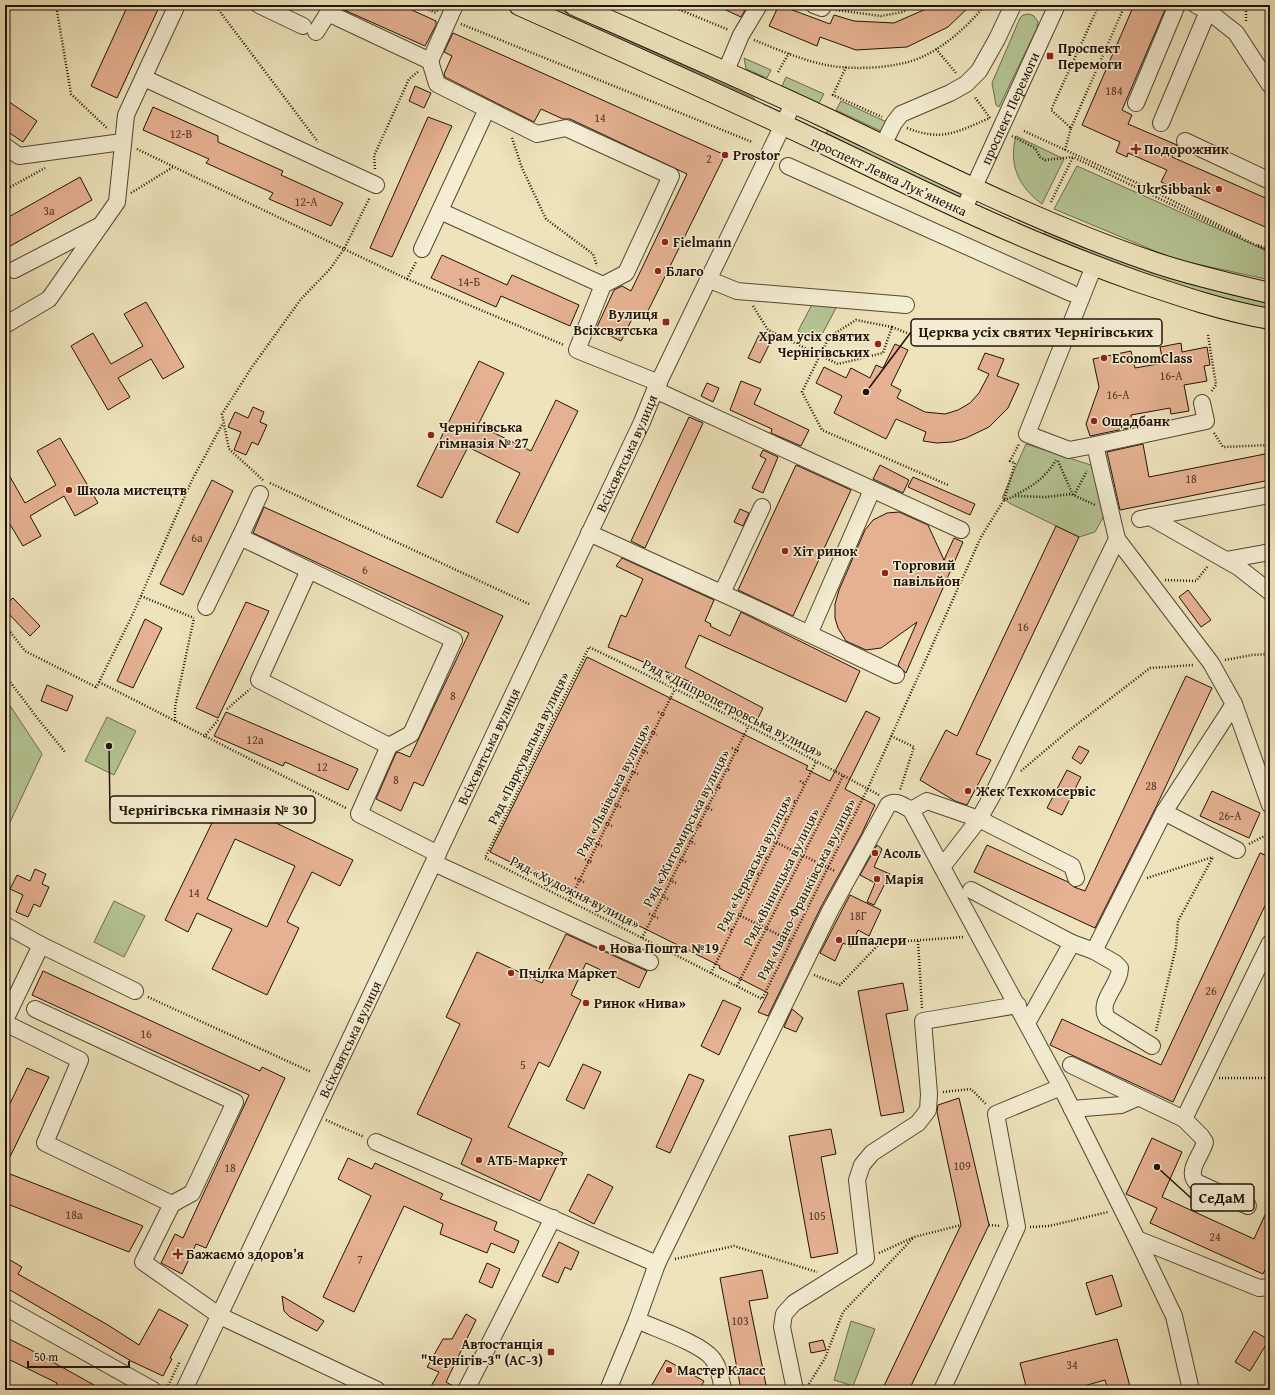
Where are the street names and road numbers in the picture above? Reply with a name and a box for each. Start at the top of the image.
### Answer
street label: проспект Перемоги [976,49,1044,168]
street label: проспект Левка Лукʼяненка [808,131,971,221]
street label: Всіхсвятська вулиця [591,392,662,515]
street label: Ряд «Дніпропетровська вулиця» [639,654,827,762]
street label: Ряд «Паркувальна вулиця» [482,668,574,828]
street label: Всіхсвятська вулиця [452,685,525,808]
street label: Ряд «Львівська вулиця» [571,720,655,860]
street label: Ряд «Житомирська вулиця» [637,746,735,910]
street label: Ряд «Черкаська вулиця» [711,791,797,935]
street label: Ряд «Івано-Франківська вулиця» [751,795,861,983]
street label: Ряд «Вінницька вулиця» [738,805,825,949]
street label: Ряд «Художня вулиця» [507,851,643,933]
street label: Всіхсвятська вулиця [314,978,386,1101]

